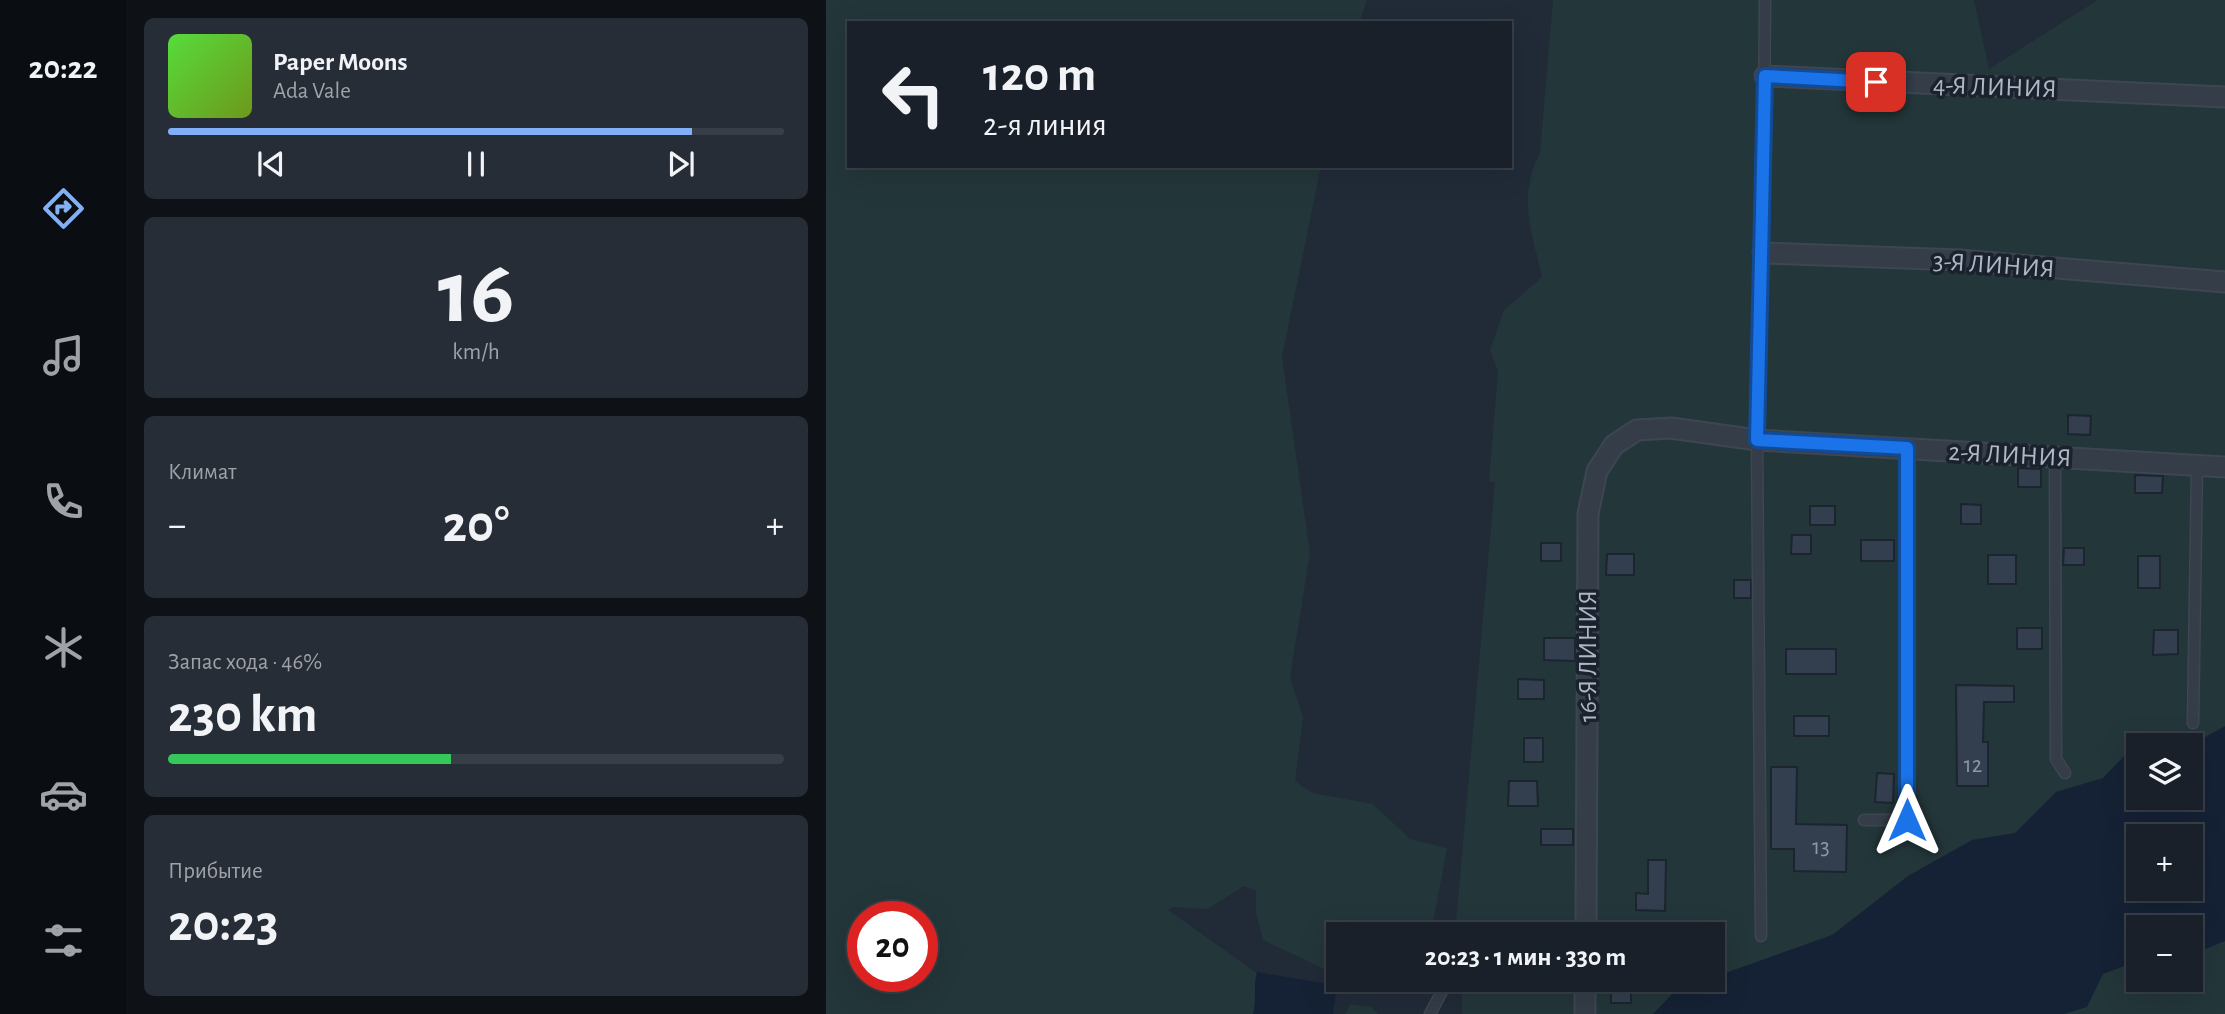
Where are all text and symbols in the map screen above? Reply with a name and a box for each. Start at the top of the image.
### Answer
text: Paper Moons [273,49,408,75]
icon: left [868,49,959,140]
text: 120 m [983,51,1096,100]
text: 20:22 [28,52,98,84]
pin [1846,52,1906,112]
icon: arrive [1857,63,1895,101]
street label: 4-Я ЛИНИЯ [1933,72,2057,102]
text: Ada Vale [273,80,351,103]
text: 2-я линия [983,109,1107,141]
icon: previous [252,145,290,183]
icon: pause [457,145,495,183]
icon: next [662,145,700,183]
icon: directions [39,184,88,233]
text: 16 [438,248,514,339]
street label: 3-Я ЛИНИЯ [1932,248,2056,282]
icon: music [39,331,88,380]
text: km/h [452,341,500,364]
street label: 2-Я ЛИНИЯ [1948,439,2072,471]
text: Климат [168,461,237,484]
icon: phone [39,477,88,526]
text: 20° [443,499,509,551]
text: − [168,507,186,545]
text: + [766,507,784,545]
street label: 16-Я ЛИНИЯ [1575,590,1601,722]
icon: climate [39,623,88,672]
text: Запас хода · 46% [168,651,322,674]
text: 230 km [168,689,318,741]
map controls [2126,733,2203,992]
button: layers [2126,733,2203,810]
house number: 12 [1964,754,1982,777]
icon: car [39,770,88,819]
position arrow [1870,783,1944,857]
button: + [2126,824,2203,901]
house number: 13 [1812,836,1830,859]
text: Прибытие [168,860,263,883]
text: 20:23 [168,898,278,950]
speed limit sign: 20 [847,901,938,992]
button: − [2126,915,2203,992]
icon: filters [39,916,88,965]
text: 20:23 · 1 мин · 330 m [1425,944,1626,970]

